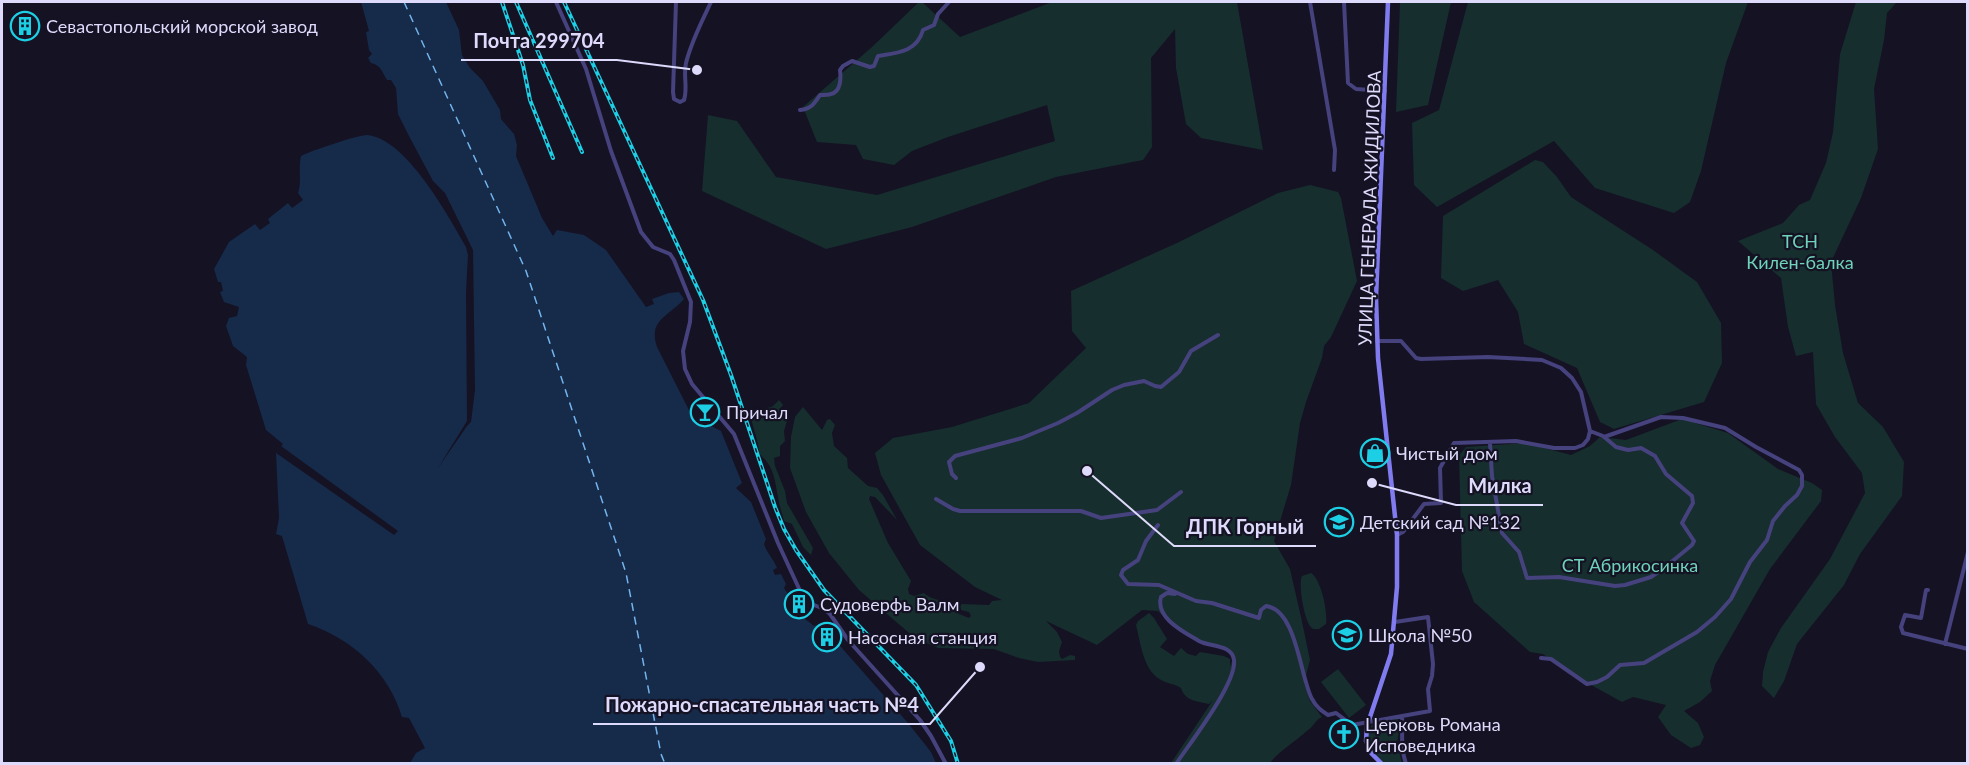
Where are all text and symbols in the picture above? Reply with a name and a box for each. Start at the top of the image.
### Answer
building icon: Севастопольский морской завод [9,10,41,42]
place label: Севастопольский морской завод [46,15,318,37]
callout: Почта 299704 [461,22,617,60]
text: Почта 299704 [473,28,605,52]
street label: УЛИЦА ГЕНЕРАЛА ЖИДИЛОВА [1353,69,1385,346]
park label: ТСН Килен-балка [1746,230,1854,273]
bar icon: Причал [689,396,721,428]
place label: Причал [726,401,788,423]
shop icon: Чистый дом [1359,437,1391,469]
place label: Чистый дом [1396,442,1498,464]
callout: Милка [1456,467,1543,505]
text: Милка [1468,473,1532,497]
school or university icon: Детский сад №132 [1323,506,1355,538]
callout: ДПК Горный [1174,508,1316,546]
place label: Детский сад №132 [1360,511,1520,533]
text: ДПК Горный [1186,514,1304,538]
park label: СТ Абрикосинка [1562,554,1698,576]
building icon: Судоверфь Валм [783,588,815,620]
place label: Судоверфь Валм [820,593,959,615]
school or university icon: Школа №50 [1331,619,1363,651]
building icon: Насосная станция [811,621,843,653]
place label: Школа №50 [1368,624,1472,646]
place label: Насосная станция [848,626,997,648]
callout: Пожарно-спасательная часть №4 [593,686,930,724]
text: Пожарно-спасательная часть №4 [605,692,919,716]
place label: Церковь Романа Исповедника [1365,713,1501,756]
church icon: Церковь Романа Исповедника [1328,718,1360,750]

